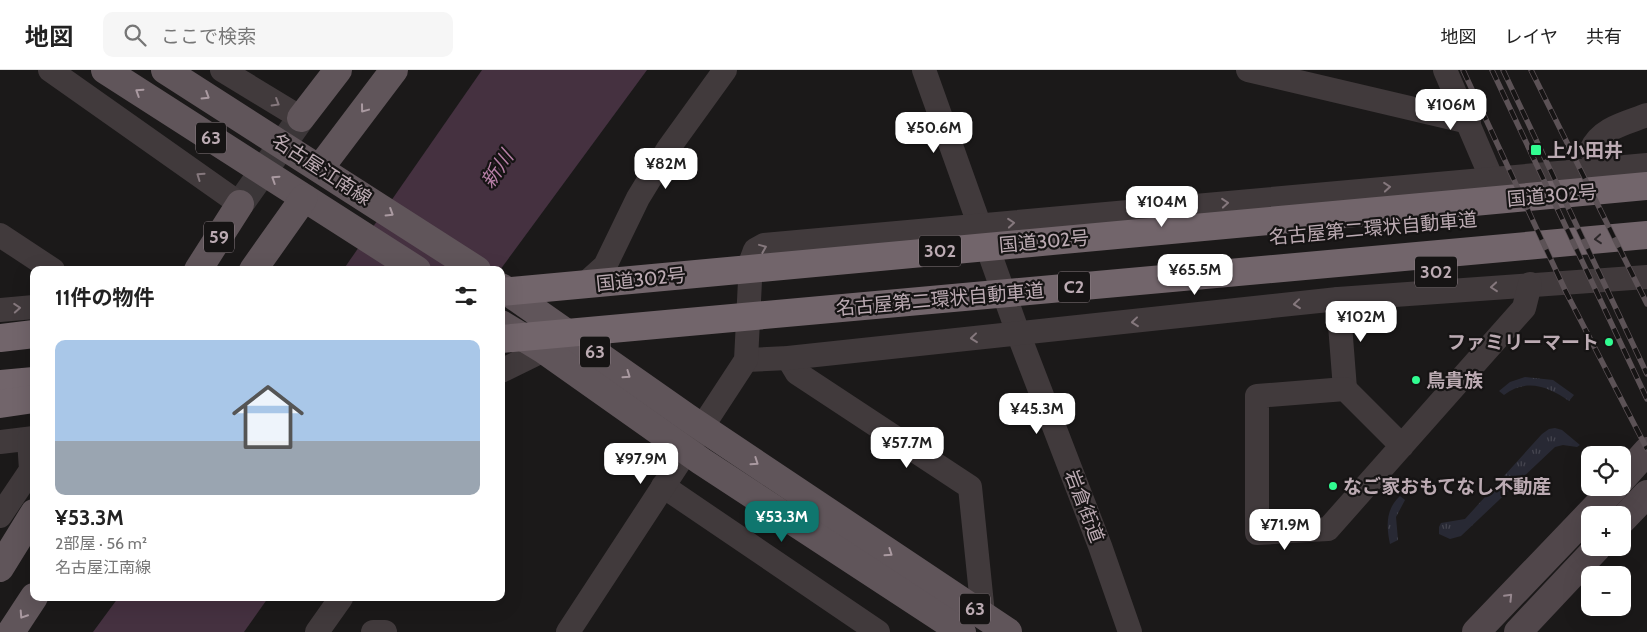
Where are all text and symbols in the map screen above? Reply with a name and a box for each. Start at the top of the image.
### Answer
search box [103,12,453,57]
icon: search [121,21,149,49]
text: 地図 [25,22,73,51]
text: ここで検索 [161,25,256,48]
text: 地図 [1441,26,1477,48]
text: レイヤ [1505,26,1558,48]
text: 共有 [1586,26,1622,48]
one-way arrow [135,88,144,98]
pin: ¥106M [1416,88,1486,131]
one-way arrow [200,90,210,99]
text: ¥106M [1426,95,1476,114]
one-way arrow [271,97,280,106]
one-way arrow [361,103,370,113]
pin: ¥50.6M [893,112,975,154]
text: ¥50.6M [906,118,962,137]
road number: 63 [196,122,226,154]
street label: 名古屋江南線 [268,129,376,210]
place label: 上小田井 [1547,139,1623,162]
marker: 上小田井 [1529,143,1543,157]
water label: 新川 [476,144,519,192]
pin: ¥82M [636,148,696,190]
text: ¥82M [645,154,687,173]
one-way arrow [197,173,206,182]
one-way arrow [272,176,281,185]
street label: 国道302号 [1506,180,1598,211]
one-way arrow [1383,182,1391,193]
pin: ¥104M [1127,186,1197,228]
text: ¥104M [1137,192,1187,211]
one-way arrow [1222,197,1230,208]
one-way arrow [385,207,394,216]
street label: 名古屋第二環状自動車道 [1268,208,1478,249]
one-way arrow [1008,218,1016,229]
road number: 59 [204,222,234,252]
street label: 国道302号 [998,226,1090,257]
one-way arrow [1594,234,1602,245]
road number: 302 [919,236,961,267]
one-way arrow [758,243,767,254]
pin: ¥65.5M [1154,254,1236,296]
road number: 302 [1415,256,1457,288]
text: ¥65.5M [1169,260,1221,279]
street label: 国道302号 [595,263,687,296]
road number: C2 [1058,272,1090,302]
street label: 名古屋第二環状自動車道 [835,279,1045,320]
one-way arrow [1489,281,1497,292]
icon: filters [452,282,480,310]
text: 11件の物件 [55,285,155,310]
one-way arrow [1293,298,1301,309]
pin: ¥102M [1326,300,1396,343]
one-way arrow [13,303,21,314]
text: ¥102M [1337,307,1385,326]
one-way arrow [1131,316,1139,327]
place label: ファミリーマート [1447,331,1599,354]
one-way arrow [969,332,977,343]
road number: 63 [580,336,610,368]
marker: ファミリーマート [1603,336,1615,348]
one-way arrow [622,369,631,378]
place label: 鳥貴族 [1426,369,1483,392]
icon: home [223,372,313,462]
marker: 鳥貴族 [1410,374,1422,386]
pin: ¥45.3M [996,392,1078,435]
text: ¥45.3M [1010,399,1064,418]
pin: ¥57.7M [866,426,948,469]
text: ¥57.7M [882,433,932,452]
pin: ¥97.9M [600,442,682,485]
map controls [1581,446,1631,616]
button: locate [1581,446,1631,496]
text: ¥97.9M [615,449,667,468]
one-way arrow [749,456,759,465]
street label: 岩倉街道 [1060,467,1109,546]
place label: なご家おもてなし不動産 [1343,475,1551,498]
marker: なご家おもてなし不動産 [1327,480,1339,492]
pin: ¥53.3M [741,500,823,543]
text: ¥53.3M [55,505,124,530]
button: + [1581,506,1631,556]
text: ¥53.3M [756,507,808,526]
pin: ¥71.9M [1244,508,1326,551]
text: ¥71.9M [1260,515,1310,534]
text: 2部屋 · 56 m² [55,534,147,553]
one-way arrow [884,547,893,556]
text: 名古屋江南線 [55,558,151,577]
button: − [1581,566,1631,616]
one-way arrow [1504,593,1513,602]
road number: 63 [960,594,990,624]
one-way arrow [19,609,29,618]

